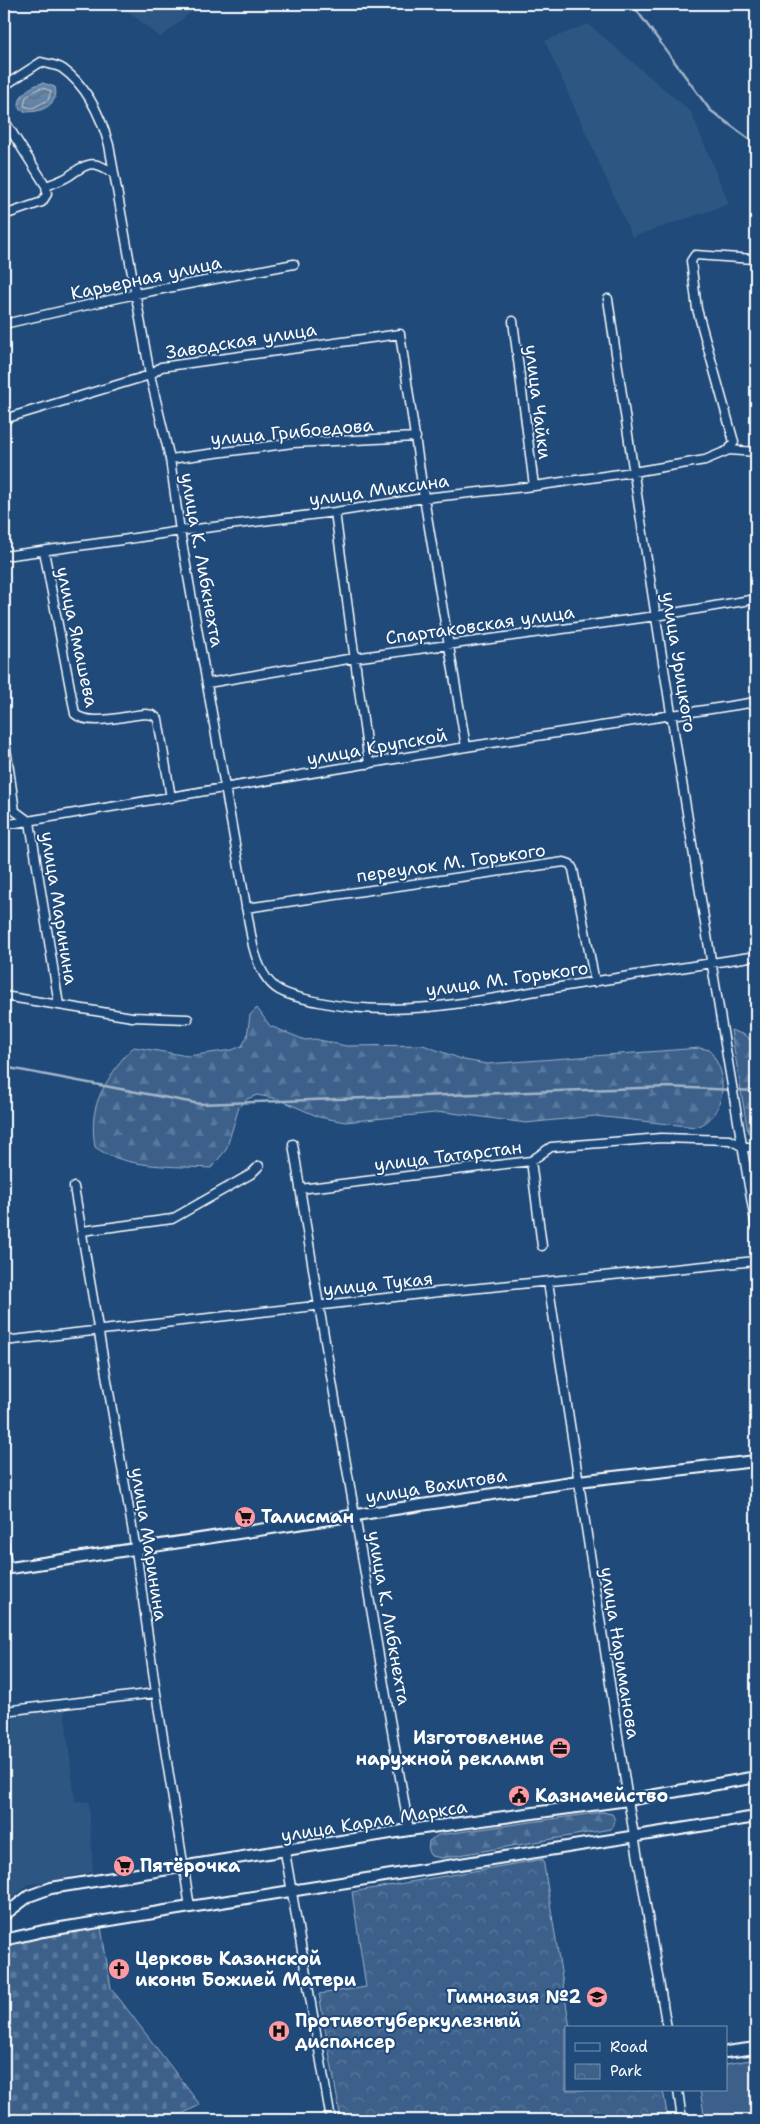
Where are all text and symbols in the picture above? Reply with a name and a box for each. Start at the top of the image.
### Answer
street label: Карьерная улица [68,250,224,306]
street label: Заводская улица [164,317,318,365]
street label: улица Чайки [519,343,557,461]
street label: улица Грибоедова [210,413,374,451]
street label: улица Миксина [307,468,451,512]
street label: улица К. Либкнехта [175,471,229,649]
street label: улица Ямашева [50,564,104,710]
street label: улица Урицкого [656,590,702,734]
street label: Спартаковская улица [384,600,576,650]
street label: улица Крупской [305,723,449,771]
street label: улица Маринина [35,830,83,986]
street label: переулок М. Горького [355,838,547,888]
street label: улица М. Горького [424,956,590,1002]
street label: улица Татарстан [373,1135,523,1177]
street label: улица Тукая [322,1266,434,1302]
street label: улица Вахитова [364,1463,508,1509]
street label: улица Маринина [125,1466,173,1622]
supermarket icon: Талисман [233,1505,257,1529]
place label: Талисман [261,1505,354,1529]
street label: улица К. Либкнехта [362,1529,416,1707]
street label: улица Нариманова [595,1565,645,1741]
place label: Изготовление наружной рекламы [356,1726,544,1771]
office icon: Изготовление наружной рекламы [548,1736,572,1760]
public building icon: Казначейство [507,1784,531,1808]
place label: Казначейство [535,1784,668,1808]
street label: улица Карла Маркса [279,1794,469,1848]
supermarket icon: Пятёрочка [112,1854,136,1878]
place label: Пятёрочка [140,1854,241,1878]
place label: Церковь Казанской иконы Божией Матери [135,1947,357,1992]
church icon: Церковь Казанской иконы Божией Матери [107,1957,131,1981]
place label: Гимназия №2 [447,1985,581,2009]
school or university icon: Гимназия №2 [585,1985,609,2009]
place label: Противотуберкулезный диспансер [295,2009,521,2054]
hospital icon: Противотуберкулезный диспансер [267,2019,291,2043]
legend [565,2026,728,2092]
text: Road [610,2037,648,2057]
text: Park [610,2061,642,2081]

